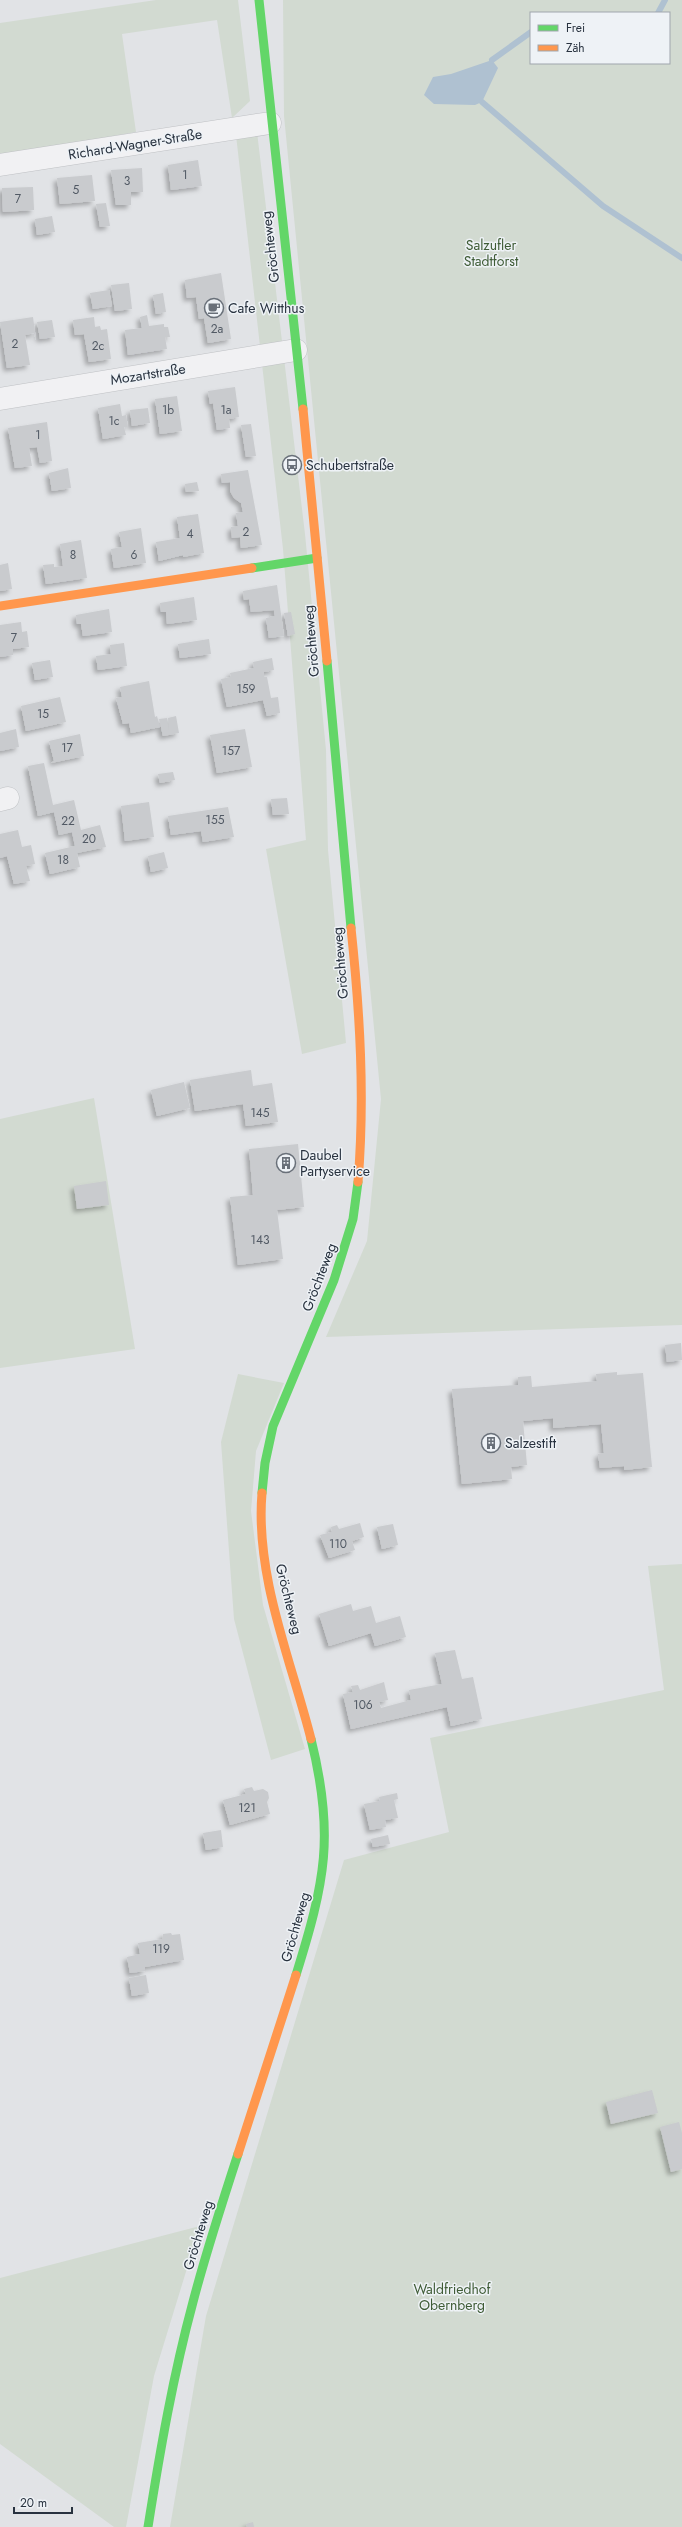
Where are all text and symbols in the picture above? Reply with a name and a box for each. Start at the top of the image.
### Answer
legend [530,12,670,64]
text: Frei [566,19,585,37]
text: Zäh [566,39,585,57]
street label: Richard-Wagner-Straße [67,124,203,164]
house number: 1 [182,166,188,184]
house number: 3 [124,172,131,190]
house number: 5 [73,181,80,199]
house number: 7 [15,190,22,208]
street label: Gröchteweg [256,210,284,284]
park label: Salzufler Stadtforst [464,235,519,271]
cafe icon: Cafe Witthus [203,297,225,319]
place label: Cafe Witthus [228,298,305,318]
house number: 2a [211,320,224,338]
house number: 2 [12,335,19,353]
house number: 2c [92,337,105,355]
street label: Mozartstraße [109,358,187,390]
house number: 1b [162,401,174,419]
house number: 1a [220,401,232,419]
house number: 1c [108,412,120,430]
house number: 1 [35,426,41,444]
bus stop icon: Schubertstraße [281,454,303,476]
place label: Schubertstraße [306,455,394,475]
house number: 2 [243,523,250,541]
house number: 4 [187,525,194,543]
house number: 8 [70,546,76,564]
house number: 6 [131,546,138,564]
street label: Gröchteweg [298,604,324,678]
house number: 7 [11,629,18,647]
house number: 159 [236,680,256,698]
house number: 15 [37,705,49,723]
house number: 17 [61,739,74,757]
house number: 157 [222,742,241,760]
house number: 155 [206,811,225,829]
house number: 22 [61,812,75,830]
house number: 20 [82,830,96,848]
house number: 18 [57,851,69,869]
street label: Gröchteweg [327,926,353,1000]
house number: 145 [250,1104,270,1122]
place label: Daubel Partyservice [300,1145,370,1181]
building icon: Daubel Partyservice [275,1152,297,1174]
house number: 143 [251,1231,270,1249]
street label: Gröchteweg [297,1240,341,1314]
building icon: Salzestift [480,1432,502,1454]
place label: Salzestift [505,1433,557,1453]
house number: 110 [329,1535,347,1553]
street label: Gröchteweg [271,1562,307,1636]
house number: 106 [353,1696,373,1714]
house number: 121 [238,1799,256,1817]
street label: Gröchteweg [275,1890,315,1964]
house number: 119 [152,1940,170,1958]
street label: Gröchteweg [178,2198,218,2272]
park label: Waldfriedhof Obernberg [413,2279,492,2315]
scale bar [14,2489,72,2515]
text: 20 m [20,2494,47,2512]

